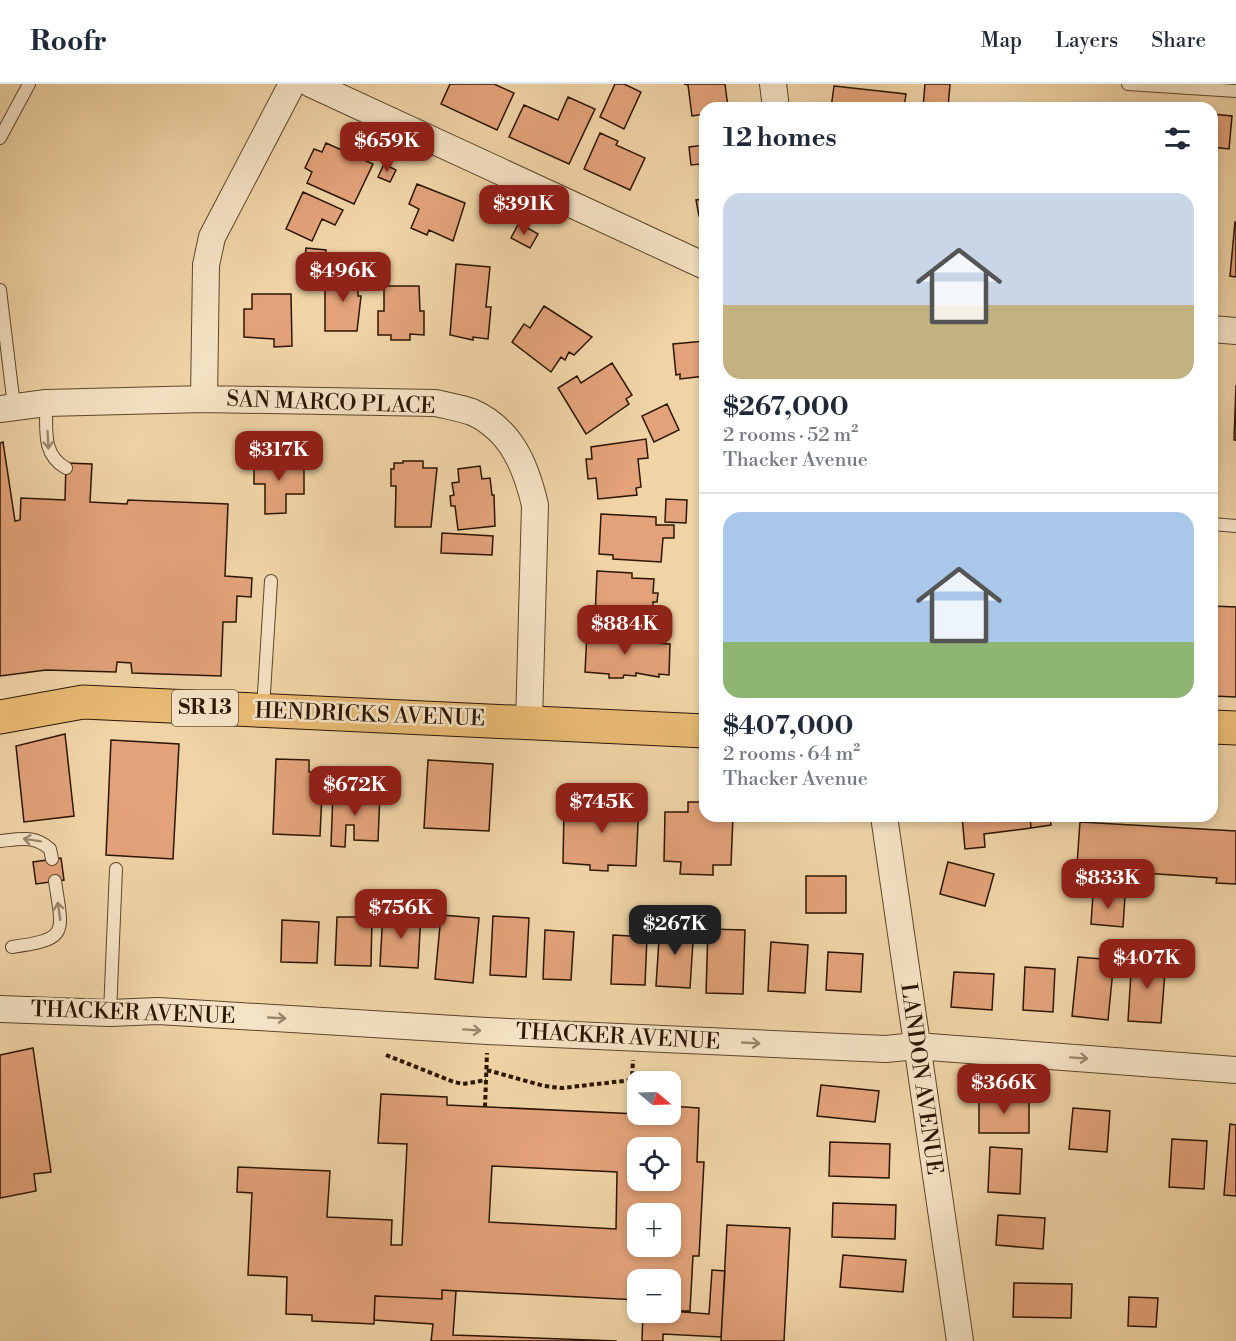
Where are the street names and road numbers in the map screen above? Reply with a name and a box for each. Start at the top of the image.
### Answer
street label: SAN MARCO PLACE [226,386,436,420]
road number: SR 13 [172,690,238,726]
street label: HENDRICKS AVENUE [254,697,486,733]
street label: LANDON AVENUE [894,982,948,1176]
street label: THACKER AVENUE [30,996,236,1030]
street label: THACKER AVENUE [515,1018,721,1056]

